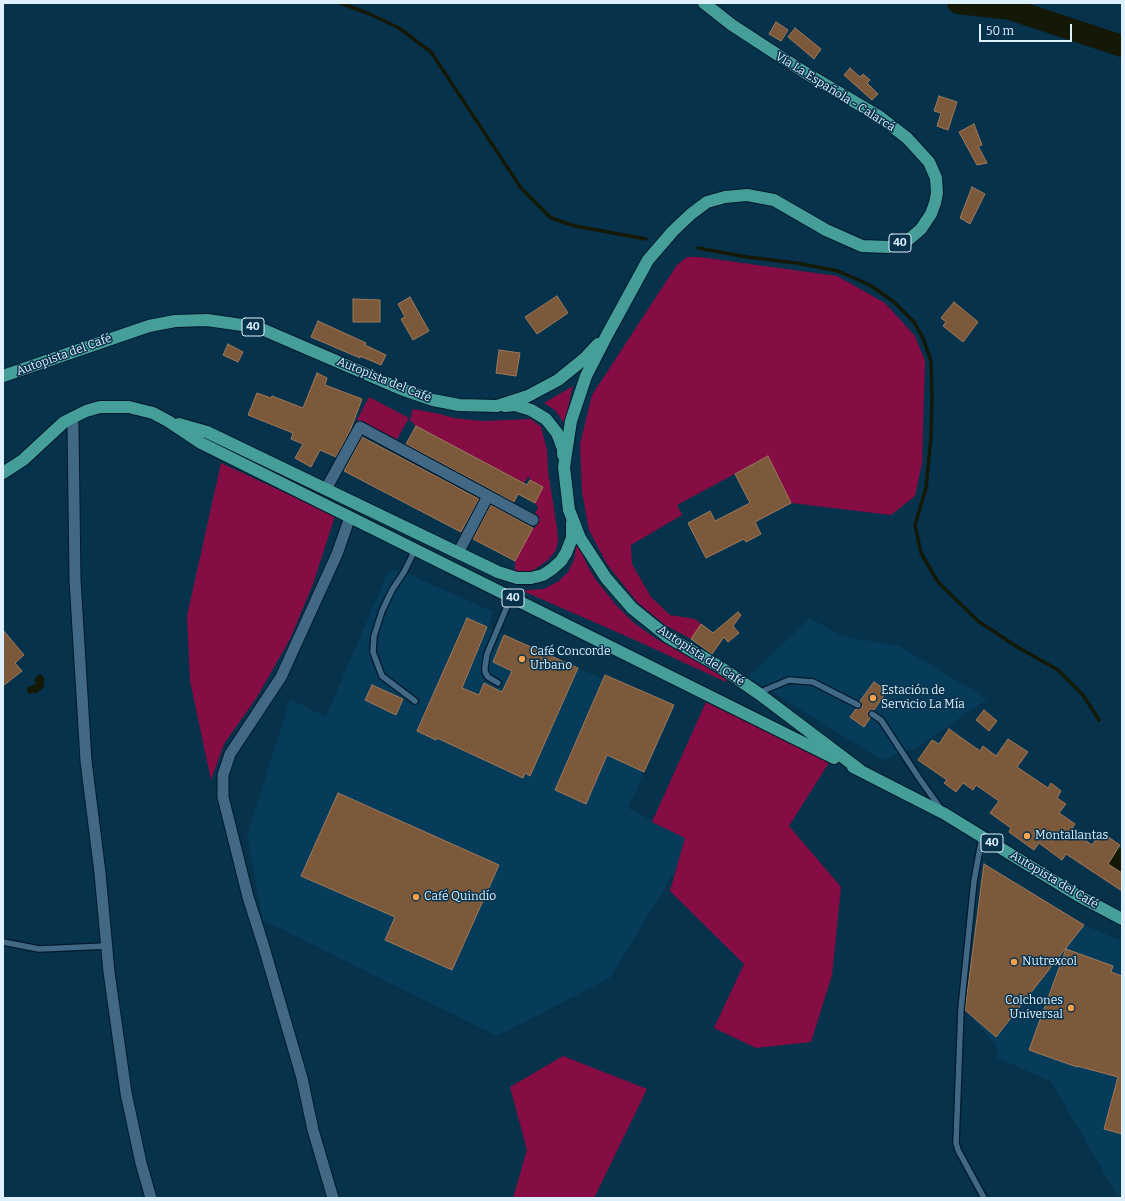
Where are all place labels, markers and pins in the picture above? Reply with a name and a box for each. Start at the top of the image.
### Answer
place label: Café Concorde Urbano [530,645,611,673]
marker: Café Concorde Urbano [517,654,527,664]
place label: Estación de Servicio La Mía [881,684,965,712]
marker: Estación de Servicio La Mía [868,693,878,703]
place label: Montallantas [1035,829,1108,843]
marker: Montallantas [1022,831,1032,841]
place label: Café Quindío [424,890,496,904]
marker: Café Quindío [411,892,421,902]
place label: Nutrexcol [1022,955,1077,969]
marker: Nutrexcol [1009,957,1019,967]
place label: Colchones Universal [1005,994,1063,1022]
marker: Colchones Universal [1066,1003,1076,1013]

